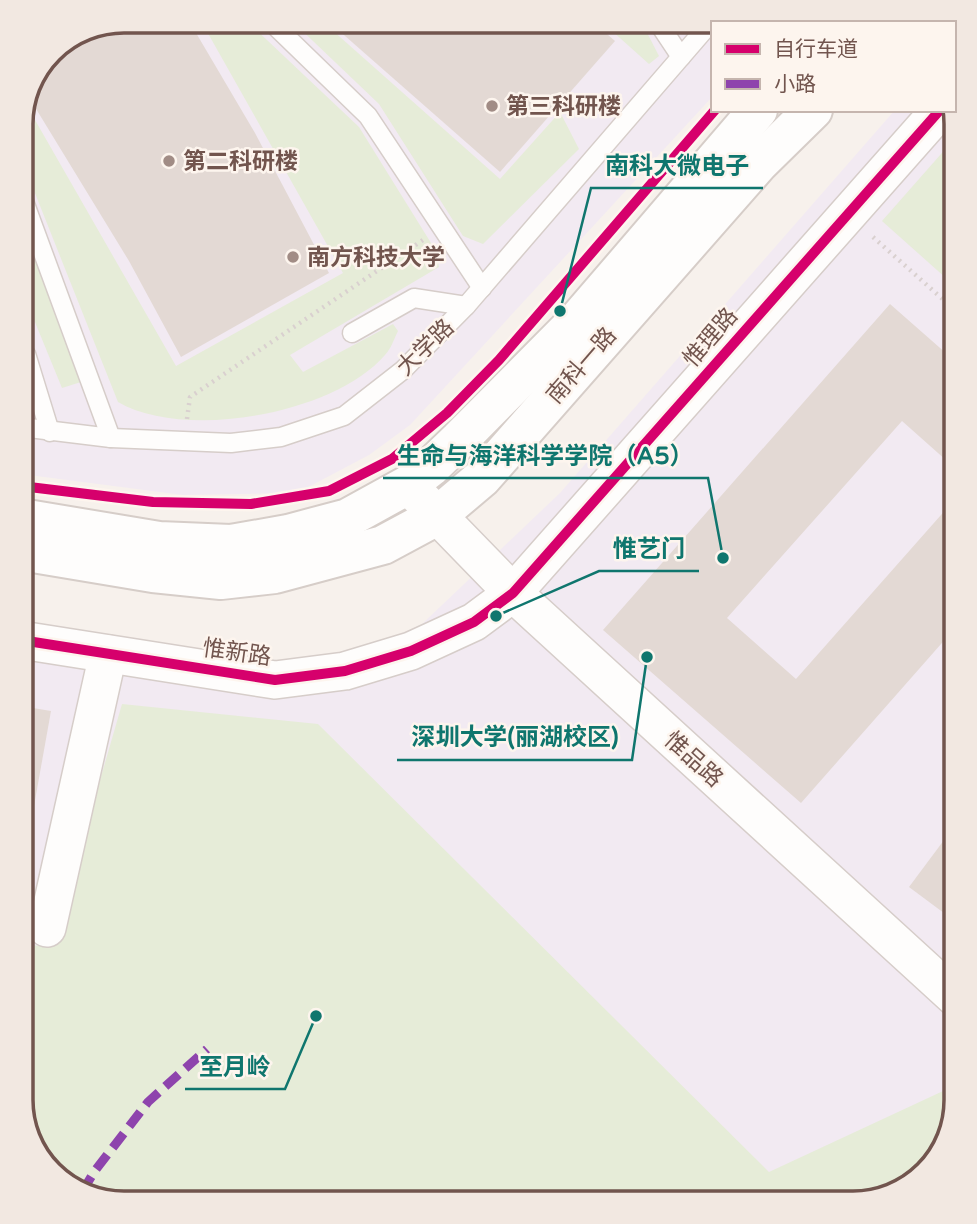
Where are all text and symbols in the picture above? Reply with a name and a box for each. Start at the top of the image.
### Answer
legend [711,21,956,112]
text: 自行车道 [774,37,858,62]
text: 小路 [774,72,816,97]
place label: 第三科研楼 [506,93,621,121]
marker: 第三科研楼 [484,98,500,114]
callout: 南科大微电子 [591,143,763,188]
place label: 第二科研楼 [183,148,298,176]
text: 南科大微电子 [605,152,749,181]
marker: 第二科研楼 [161,153,177,169]
place label: 南方科技大学 [307,244,445,272]
marker: 南方科技大学 [285,249,301,265]
street label: 惟理路 [678,302,744,373]
street label: 大学路 [391,314,460,382]
street label: 南科一路 [541,322,622,410]
callout: 生命与海洋科学学院（A5） [383,433,708,478]
text: 生命与海洋科学学院（A5） [397,442,693,471]
callout: 惟艺门 [599,526,699,571]
text: 惟艺门 [613,535,685,564]
street label: 惟新路 [201,634,273,672]
callout: 深圳大学(丽湖校区) [397,715,632,760]
text: 深圳大学(丽湖校区) [412,723,618,752]
street label: 惟品路 [658,726,728,793]
callout: 至月岭 [185,1044,285,1089]
text: 至月岭 [199,1053,271,1082]

